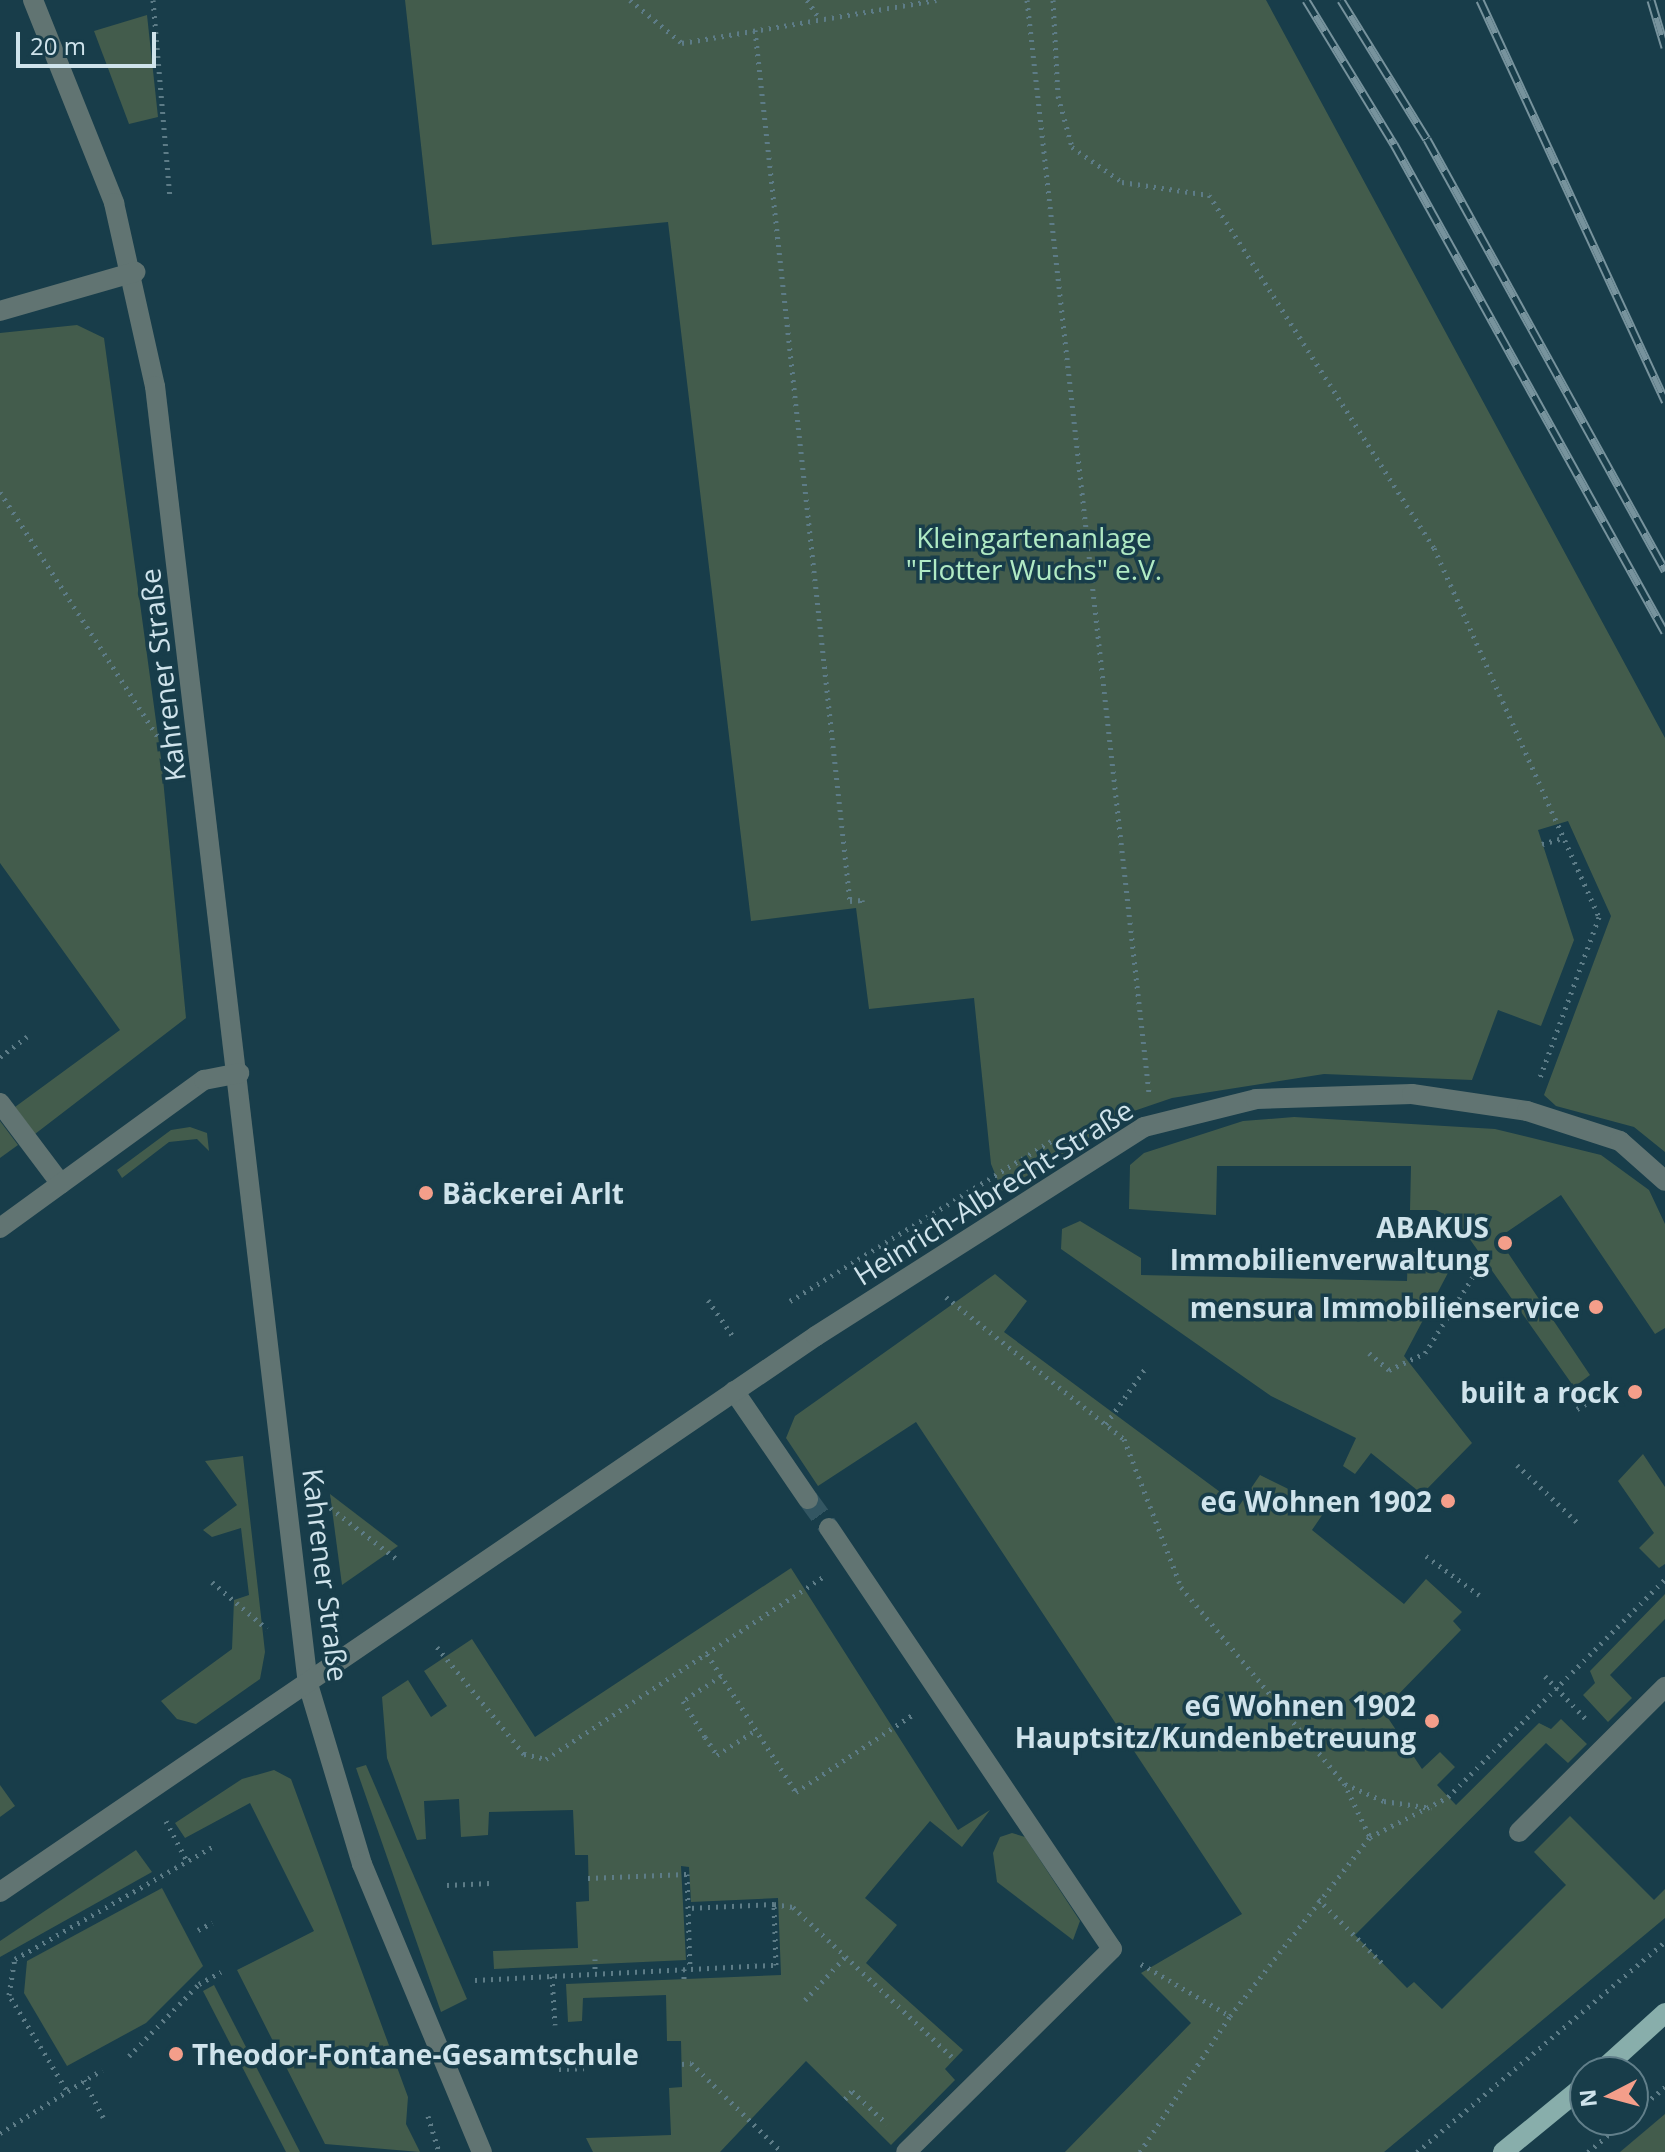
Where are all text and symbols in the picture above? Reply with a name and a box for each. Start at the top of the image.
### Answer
scale bar [20,16,160,66]
text: 20 m [30,29,86,62]
park label: Kleingartenanlage "Flotter Wuchs" e.V. [906,520,1162,586]
street label: Kahrener Straße [132,567,192,783]
street label: Heinrich-Albrecht-Straße [847,1092,1139,1292]
place label: Bäckerei Arlt [442,1176,624,1210]
marker: Bäckerei Arlt [417,1184,435,1202]
place label: ABAKUS Immobilienverwaltung [1170,1210,1489,1276]
marker: ABAKUS Immobilienverwaltung [1496,1234,1514,1252]
place label: mensura Immobilienservice [1190,1290,1580,1324]
marker: mensura Immobilienservice [1587,1298,1605,1316]
place label: built a rock [1460,1375,1619,1409]
marker: built a rock [1626,1383,1644,1401]
street label: Kahrener Straße [296,1467,356,1683]
place label: eG Wohnen 1902 [1200,1484,1432,1518]
marker: eG Wohnen 1902 [1439,1492,1457,1510]
place label: eG Wohnen 1902 Hauptsitz/Kundenbetreuung [1015,1688,1416,1754]
marker: eG Wohnen 1902 Hauptsitz/Kundenbetreuung [1423,1712,1441,1730]
place label: Theodor-Fontane-Gesamtschule [192,2037,639,2071]
marker: Theodor-Fontane-Gesamtschule [167,2045,185,2063]
north arrow [1569,2056,1649,2136]
text: N [1571,2088,1603,2109]

